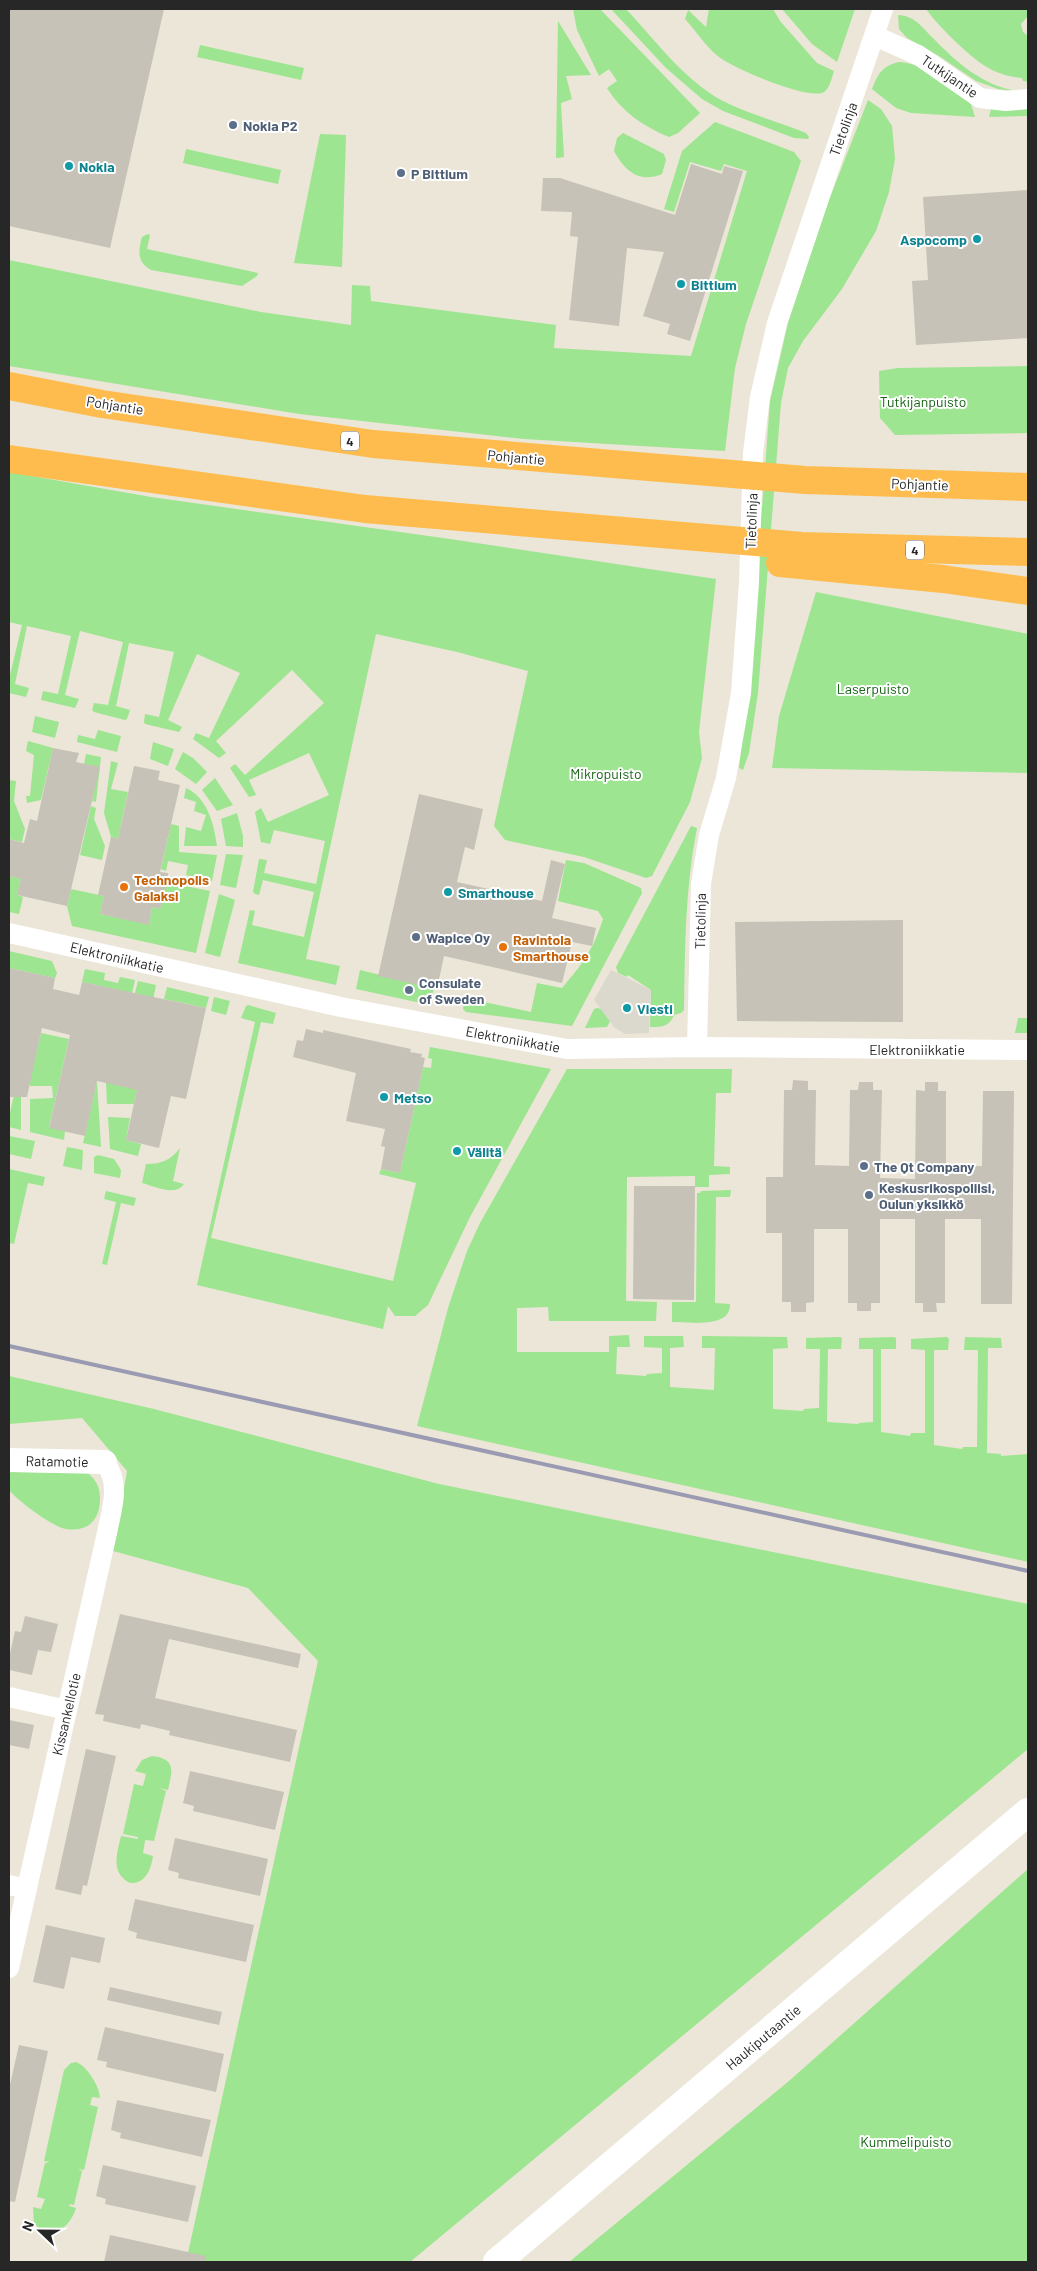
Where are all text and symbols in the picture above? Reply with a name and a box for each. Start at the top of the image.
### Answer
street label: Tutkijantie [918,51,982,101]
street label: Tietolinja [825,100,861,158]
place label: Nokia P2 [243,117,298,134]
marker: Nokia P2 [227,119,239,131]
place label: Nokia [79,158,115,175]
marker: Nokia [63,160,75,172]
place label: P Bittium [411,165,468,182]
marker: P Bittium [395,167,407,179]
place label: Aspocomp [900,231,967,248]
marker: Aspocomp [971,233,983,245]
place label: Bittium [691,276,737,293]
marker: Bittium [675,278,687,290]
street label: Pohjantie [85,392,145,418]
park label: Tutkijanpuisto [880,393,966,410]
road number: 4 [341,432,359,451]
street label: Pohjantie [487,446,545,468]
street label: Pohjantie [891,475,949,493]
street label: Tietolinja [742,493,760,549]
road number: 4 [906,540,924,560]
park label: Laserpuisto [837,680,909,697]
park label: Mikropuisto [570,765,642,782]
place label: Technopolis Galaksi [134,871,209,904]
marker: Technopolis Galaksi [118,881,130,893]
place label: Smarthouse [458,884,534,901]
marker: Smarthouse [442,886,454,898]
street label: Tietolinja [691,893,709,949]
place label: Wapice Oy [426,929,490,946]
marker: Wapice Oy [410,931,422,943]
place label: Ravintola Smarthouse [513,931,589,964]
street label: Elektroniikkatie [68,938,166,976]
marker: Ravintola Smarthouse [497,941,509,953]
place label: Consulate of Sweden [419,974,485,1007]
marker: Consulate of Sweden [403,984,415,996]
place label: Viesti [637,1000,673,1017]
marker: Viesti [621,1002,633,1014]
street label: Elektroniikkatie [464,1022,562,1056]
street label: Elektroniikkatie [869,1041,965,1058]
place label: Metso [394,1089,432,1106]
marker: Metso [378,1091,390,1103]
place label: Välitä [467,1143,502,1160]
marker: Välitä [451,1145,463,1157]
place label: The Qt Company [874,1158,974,1175]
marker: The Qt Company [858,1160,870,1172]
place label: Keskusrikospoliisi, Oulun yksikkö [879,1179,995,1212]
marker: Keskusrikospoliisi, Oulun yksikkö [863,1189,875,1201]
street label: Ratamotie [25,1452,89,1470]
street label: Kissankellotie [48,1671,84,1757]
street label: Haukiputaantie [722,2001,804,2073]
park label: Kummelipuisto [860,2133,952,2150]
north arrow [15,2206,65,2256]
text: N [18,2218,37,2233]

